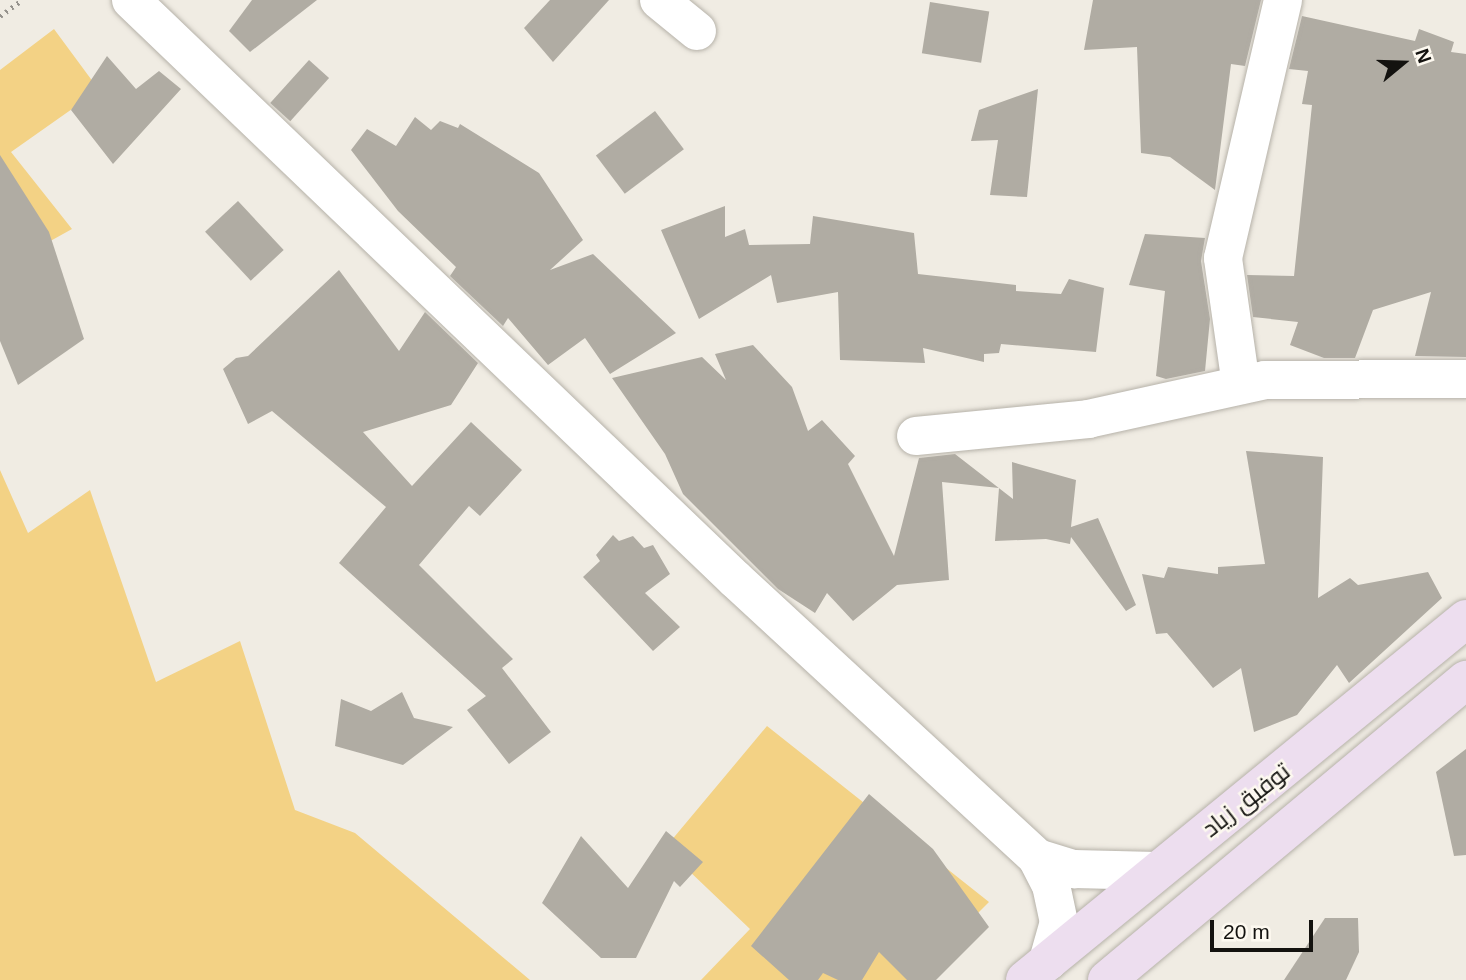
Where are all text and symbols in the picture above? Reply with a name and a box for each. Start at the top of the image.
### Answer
north arrow [1368,28,1438,98]
text: N [1411,46,1435,66]
street label: توفيق زياد [1196,757,1296,843]
scale bar [1214,906,1317,950]
text: 20 m [1223,920,1270,943]

